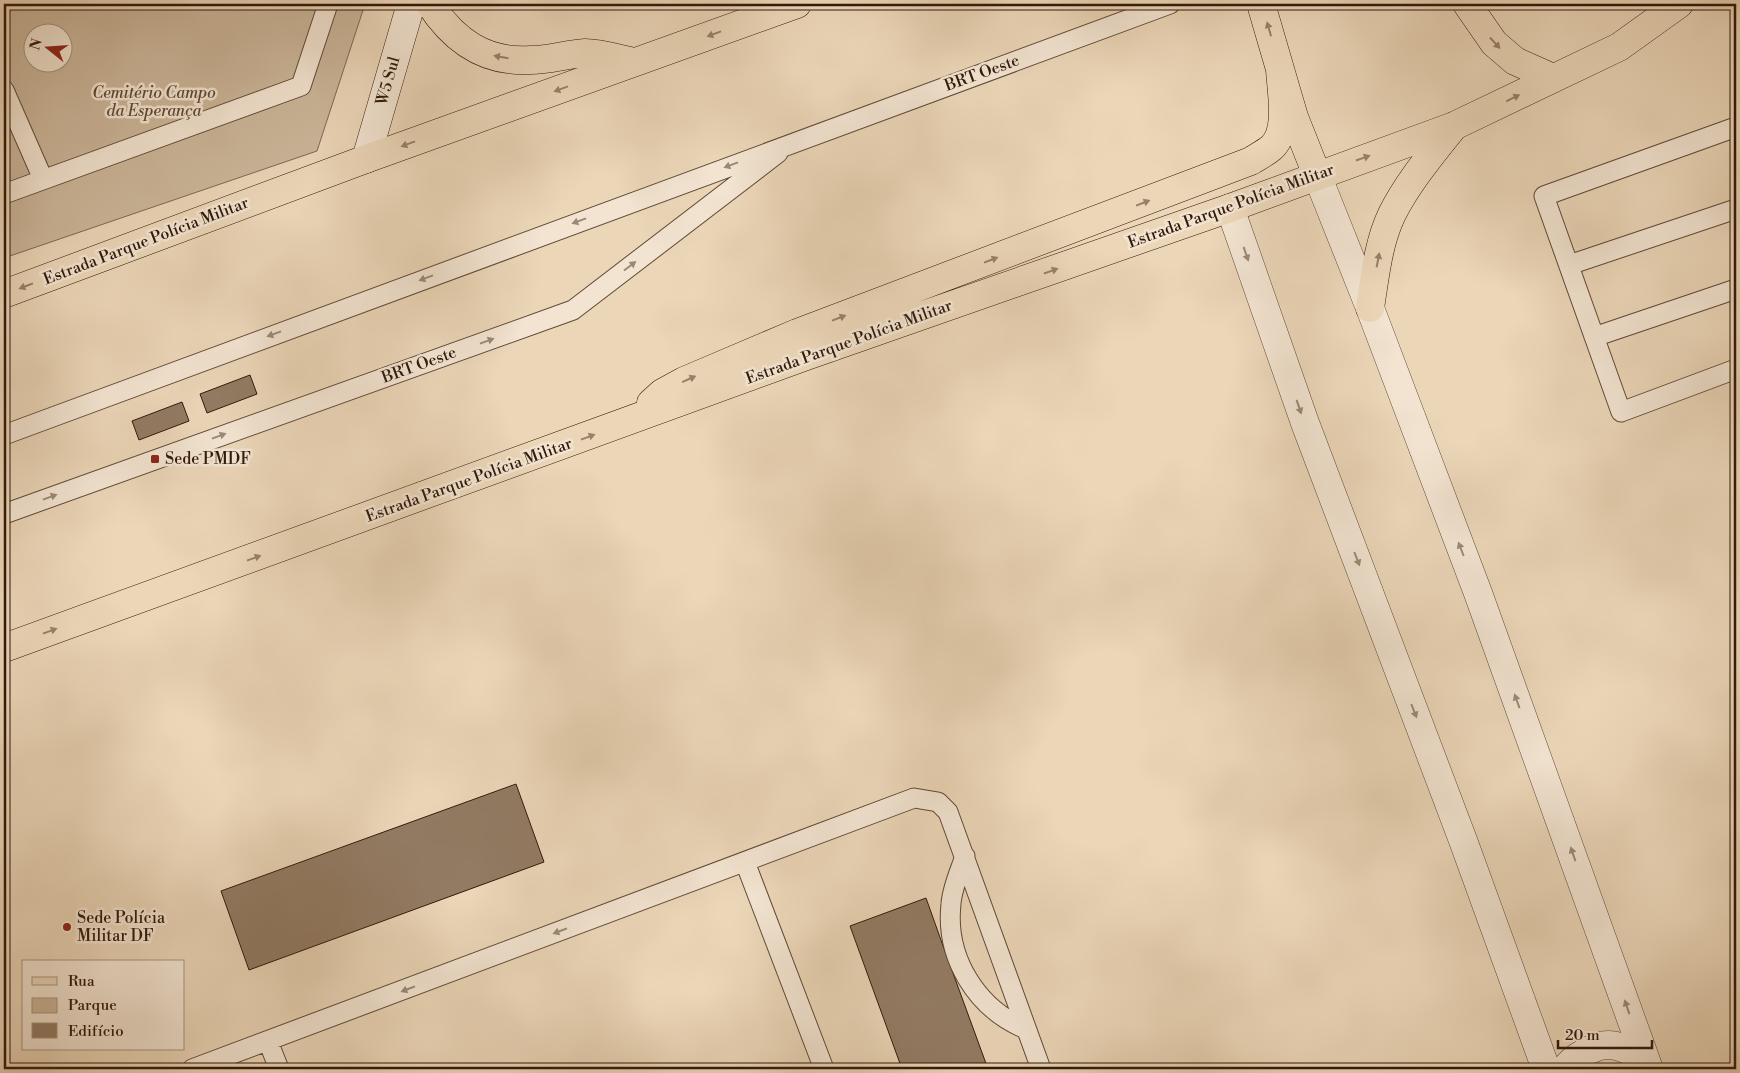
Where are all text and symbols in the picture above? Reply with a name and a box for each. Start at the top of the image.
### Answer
one-way arrow [1264,21,1272,36]
north arrow [22,22,72,72]
one-way arrow [706,30,721,38]
text: N [26,37,47,52]
one-way arrow [1489,37,1501,49]
street label: BRT Oeste [941,50,1022,96]
one-way arrow [493,53,509,61]
street label: W5 Sul [371,54,405,109]
park label: Cemitério Campo da Esperança [92,83,216,121]
one-way arrow [554,86,569,93]
one-way arrow [1506,94,1520,102]
one-way arrow [400,140,415,148]
one-way arrow [1355,154,1370,162]
street label: Estrada Parque Polícia Militar [1125,159,1337,253]
one-way arrow [723,161,738,169]
street label: Estrada Parque Polícia Militar [40,192,252,289]
one-way arrow [1136,199,1151,207]
one-way arrow [571,217,586,225]
one-way arrow [1242,247,1250,262]
one-way arrow [1375,251,1383,267]
one-way arrow [984,256,999,264]
one-way arrow [623,261,636,272]
one-way arrow [1043,267,1058,274]
one-way arrow [419,275,434,282]
one-way arrow [19,283,34,290]
street label: Estrada Parque Polícia Militar [743,295,955,389]
one-way arrow [832,313,846,321]
one-way arrow [266,330,281,338]
one-way arrow [480,337,495,344]
street label: BRT Oeste [378,342,459,388]
one-way arrow [682,375,696,383]
one-way arrow [1296,400,1303,415]
one-way arrow [212,432,227,440]
street label: Estrada Parque Polícia Militar [363,433,575,527]
one-way arrow [581,433,596,440]
place label: Sede PMDF [165,449,251,469]
marker: Sede PMDF [149,453,161,465]
one-way arrow [42,493,57,500]
one-way arrow [1457,541,1464,556]
one-way arrow [1353,552,1361,567]
one-way arrow [247,553,262,561]
one-way arrow [42,627,57,634]
one-way arrow [1513,693,1521,708]
one-way arrow [1411,704,1418,719]
one-way arrow [1569,846,1576,861]
place label: Sede Polícia Militar DF [77,908,166,946]
marker: Sede Polícia Militar DF [61,921,73,933]
one-way arrow [552,928,567,935]
legend [22,960,185,1050]
text: Rua [68,972,95,991]
one-way arrow [400,986,415,993]
text: Parque [68,996,117,1015]
one-way arrow [1623,999,1631,1014]
scale bar [1558,1018,1651,1050]
text: Edifício [68,1022,124,1041]
text: 20 m [1565,1026,1600,1045]

